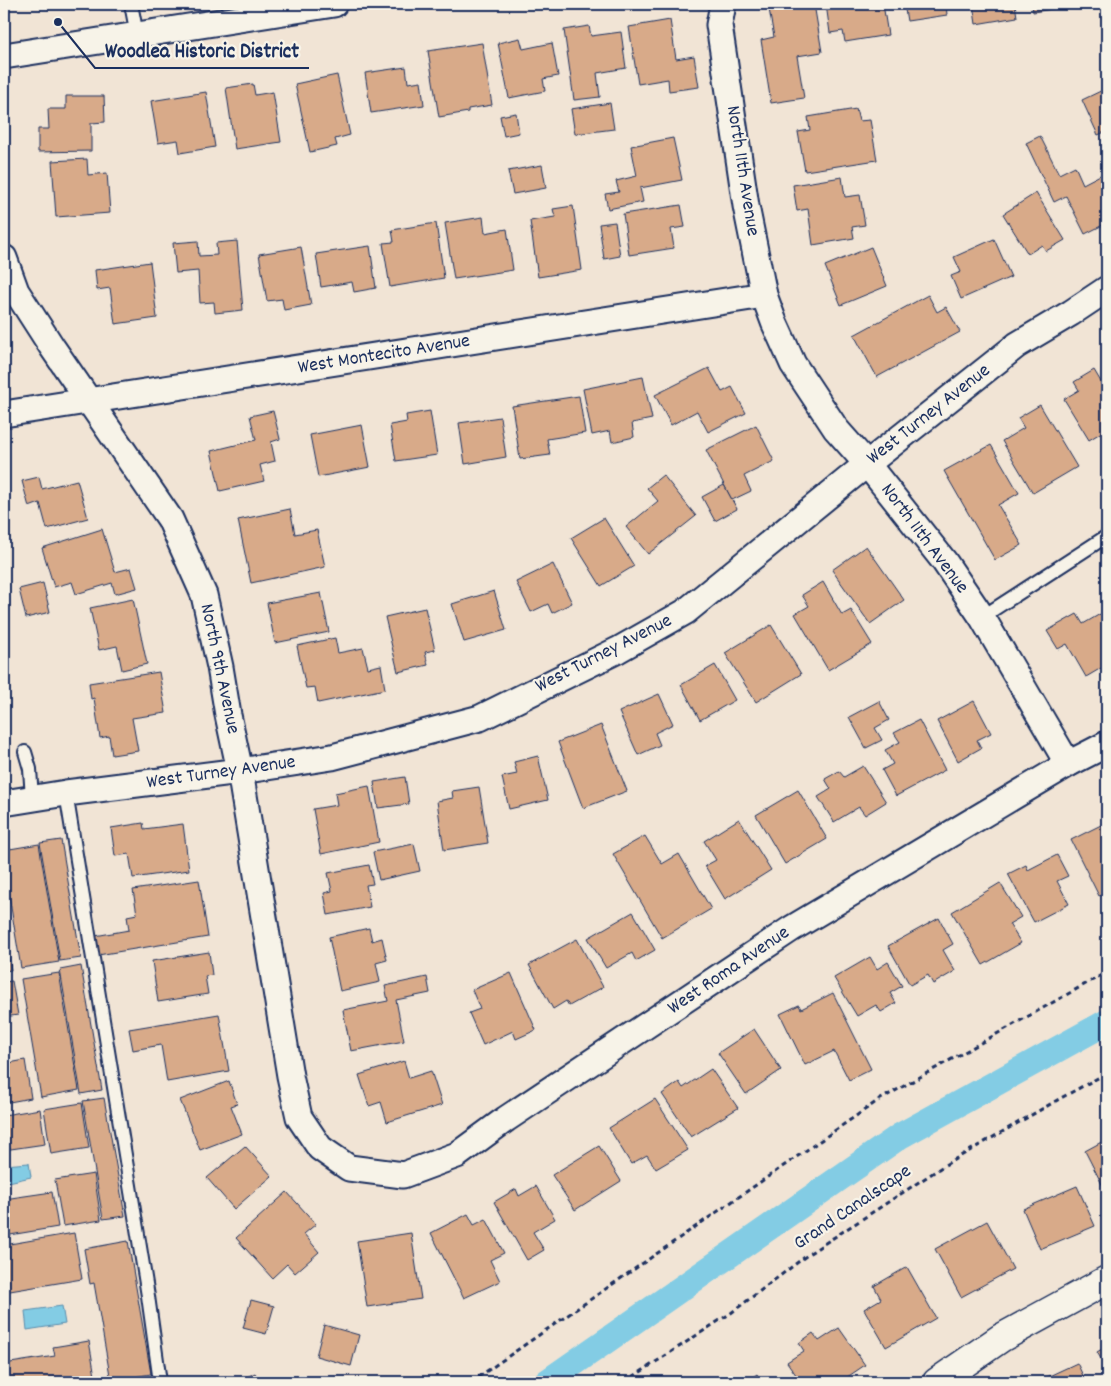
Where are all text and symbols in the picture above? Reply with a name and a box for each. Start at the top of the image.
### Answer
callout: Woodlea Historic District [95,32,309,68]
text: Woodlea Historic District [105,38,299,68]
street label: North 11th Avenue [718,104,766,239]
street label: West Montecito Avenue [296,328,472,382]
street label: West Turney Avenue [861,358,997,472]
street label: North 11th Avenue [873,478,975,600]
street label: North 9th Avenue [192,601,246,737]
street label: West Turney Avenue [531,607,677,701]
street label: West Turney Avenue [145,749,297,797]
street label: West Roma Avenue [662,920,796,1022]
street label: Grand Canalscape [789,1158,918,1258]

